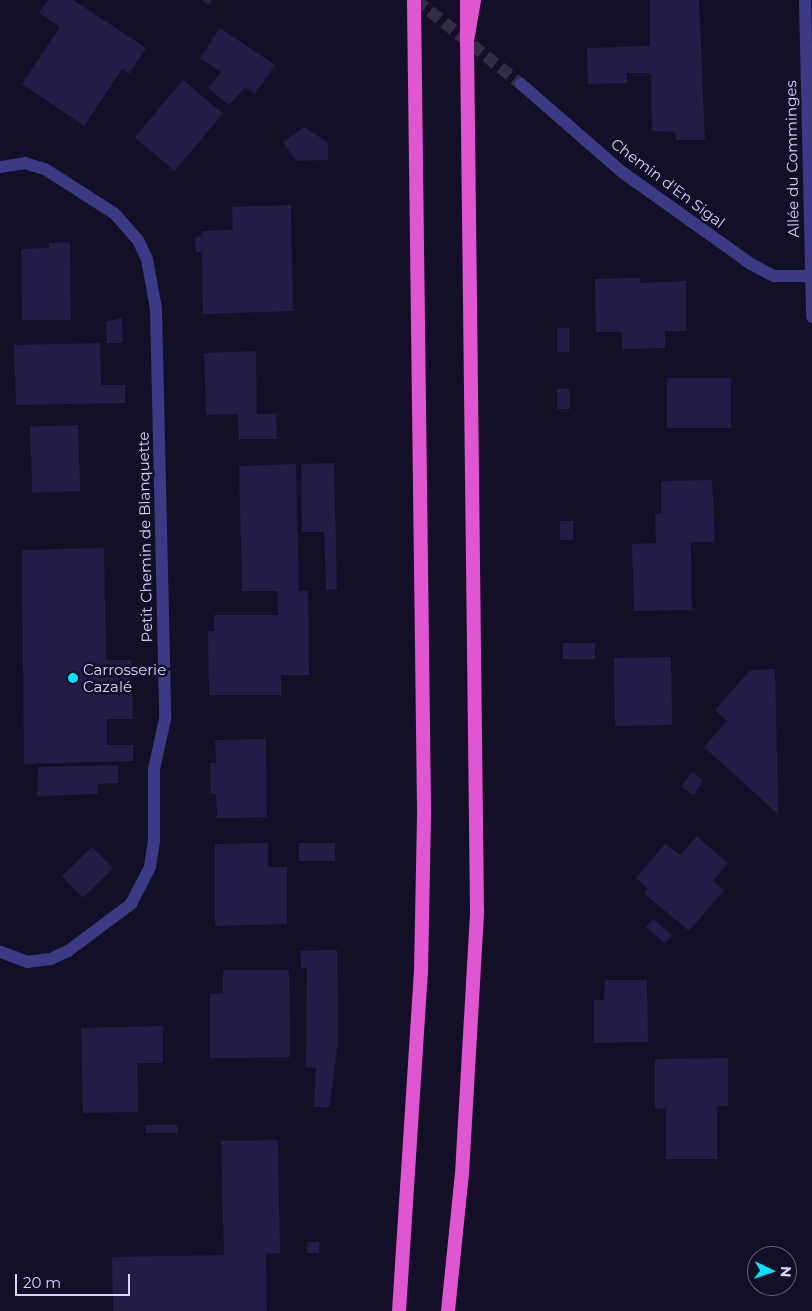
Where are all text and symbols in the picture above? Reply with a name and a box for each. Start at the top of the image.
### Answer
street label: Allée du Comminges [782,80,802,238]
street label: Chemin d'En Sigal [608,134,728,232]
street label: Petit Chemin de Blanquette [134,431,156,643]
place label: Carrosserie Cazalé [83,660,166,695]
marker: Carrosserie Cazalé [67,672,79,684]
north arrow [747,1246,797,1296]
scale bar [18,1264,132,1296]
text: N [777,1266,795,1278]
text: 20 m [23,1273,61,1292]

